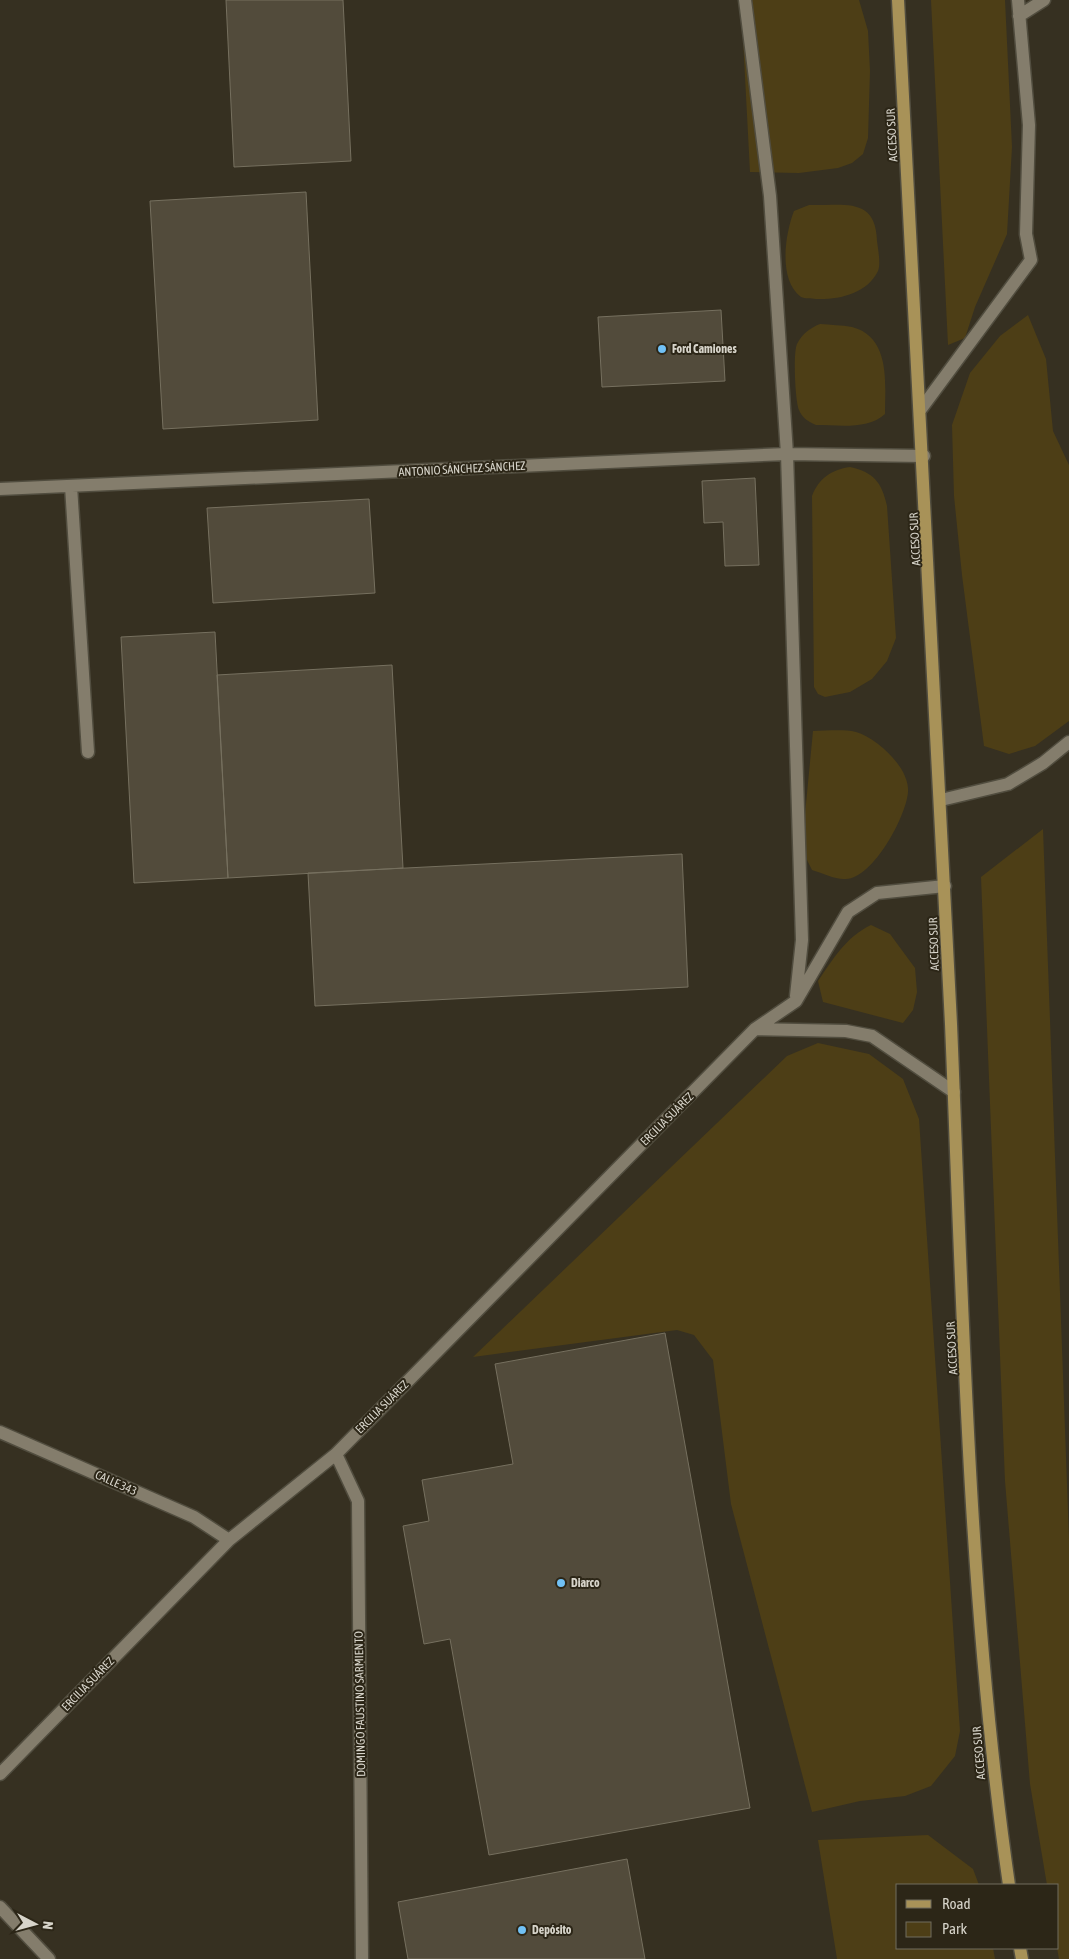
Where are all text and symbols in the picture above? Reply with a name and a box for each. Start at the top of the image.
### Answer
street label: ACCESO SUR [884,108,900,162]
place label: Ford Camiones [672,342,737,356]
marker: Ford Camiones [656,343,668,355]
street label: ANTONIO SÁNCHEZ SÁNCHEZ [398,459,526,479]
street label: ACCESO SUR [907,512,923,566]
street label: ACCESO SUR [926,917,942,971]
street label: ERCILIA SUÁREZ [638,1089,697,1148]
street label: ACCESO SUR [944,1321,960,1375]
street label: ERCILIA SUÁREZ [353,1377,412,1436]
street label: CALLE 343 [93,1468,139,1498]
place label: Diarco [571,1576,600,1590]
marker: Diarco [555,1577,567,1589]
street label: DOMINGO FAUSTINO SARMIENTO [352,1631,368,1777]
street label: ERCILIA SUÁREZ [59,1654,117,1714]
street label: ACCESO SUR [970,1726,988,1780]
legend [896,1884,1059,1949]
text: Road [942,1895,971,1912]
north arrow [10,1899,60,1949]
text: N [40,1920,56,1930]
text: Park [942,1920,967,1937]
place label: Depósito [532,1923,572,1937]
marker: Depósito [516,1924,528,1936]

